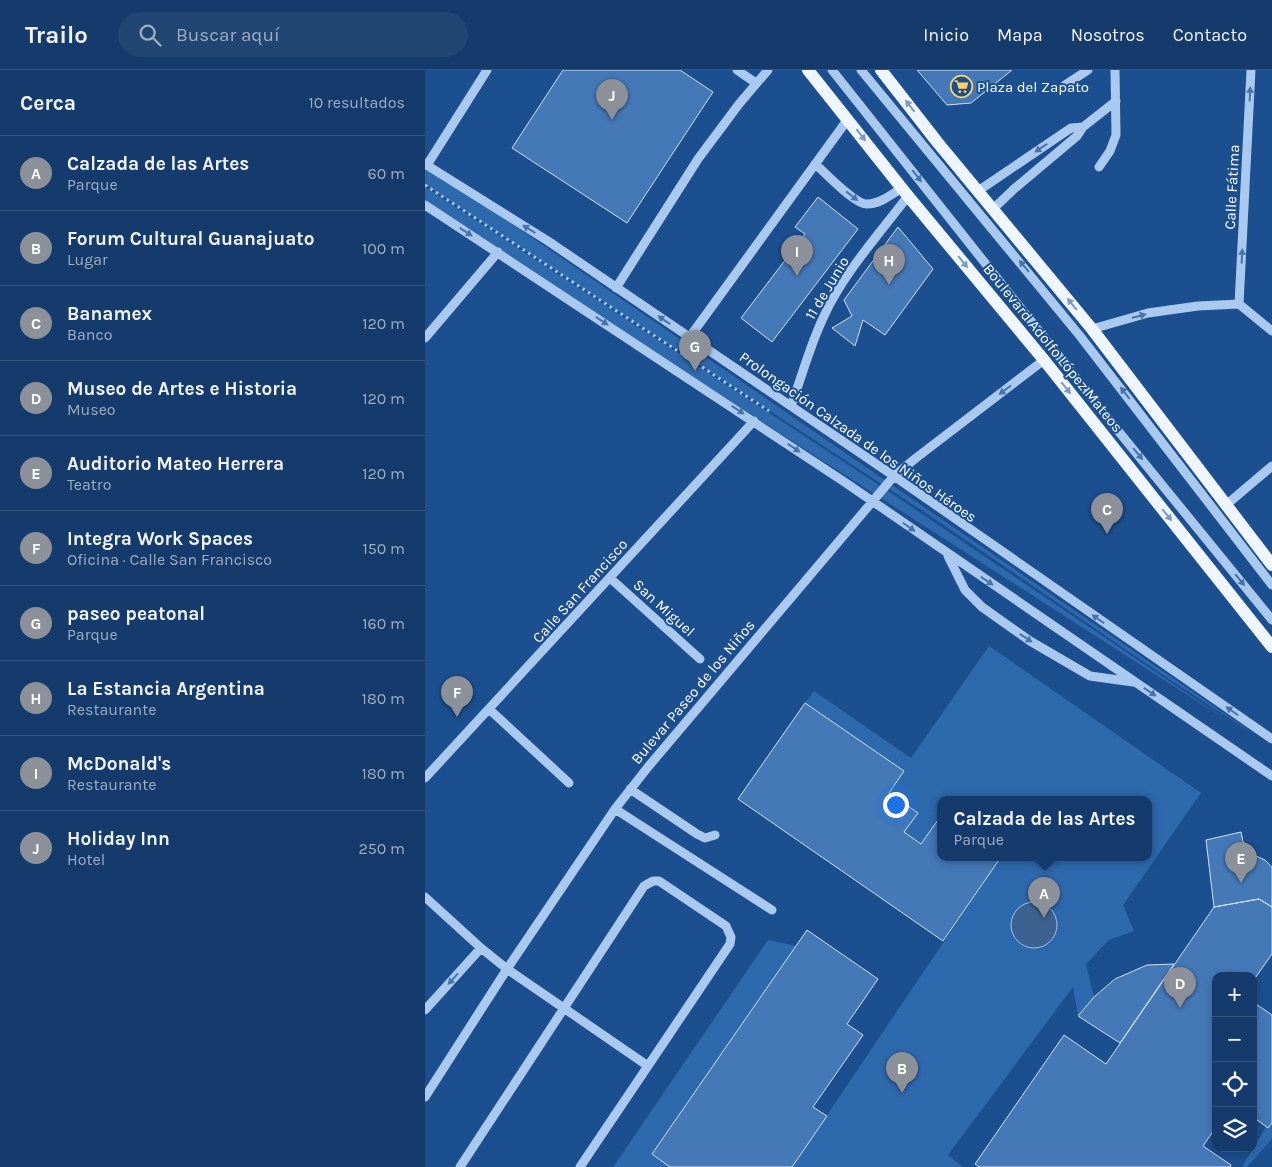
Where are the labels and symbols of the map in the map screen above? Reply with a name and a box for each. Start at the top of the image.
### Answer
supermarket icon: Plaza del Zapato [949,75,973,99]
place label: Plaza del Zapato [977,78,1089,96]
pin: J [596,79,628,120]
one-way arrow [1247,85,1255,101]
one-way arrow [904,100,915,113]
one-way arrow [856,128,866,142]
one-way arrow [1034,143,1048,153]
street label: Calle Fátima [1221,144,1243,230]
one-way arrow [912,170,922,183]
one-way arrow [845,191,859,201]
one-way arrow [523,225,536,234]
one-way arrow [459,227,473,236]
pin: I [781,235,813,276]
pin: H [873,244,905,285]
one-way arrow [1238,248,1246,264]
street label: 11 de Junio [801,253,853,323]
one-way arrow [957,255,968,268]
street label: Boulevard Adolfo López Mateos [979,260,1127,436]
one-way arrow [1018,260,1029,273]
one-way arrow [1066,298,1077,311]
one-way arrow [1131,312,1146,320]
one-way arrow [657,315,671,325]
one-way arrow [595,316,609,325]
pin: G [679,330,711,371]
street label: Prolongación Calzada de los Niños Héroes [736,348,980,526]
one-way arrow [1060,381,1071,394]
one-way arrow [998,385,1012,395]
one-way arrow [1120,387,1130,400]
one-way arrow [731,405,744,415]
one-way arrow [787,443,801,453]
one-way arrow [1132,448,1143,461]
pin: C [1091,493,1123,534]
one-way arrow [1161,508,1172,521]
one-way arrow [902,522,916,532]
street label: Calle San Francisco [529,535,631,647]
one-way arrow [1235,574,1246,587]
street label: San Miguel [630,576,698,640]
one-way arrow [980,576,993,586]
one-way arrow [1091,614,1105,624]
street label: Bulevar Paseo de los Niños [627,616,759,768]
one-way arrow [1019,633,1032,642]
pin: F [441,676,473,717]
one-way arrow [1143,687,1156,697]
one-way arrow [1225,706,1239,716]
your location [883,792,909,818]
pin: E [1225,842,1257,883]
pin: A [1028,877,1060,918]
pin: D [1164,967,1196,1008]
one-way arrow [447,973,459,985]
pin: B [886,1052,918,1093]

